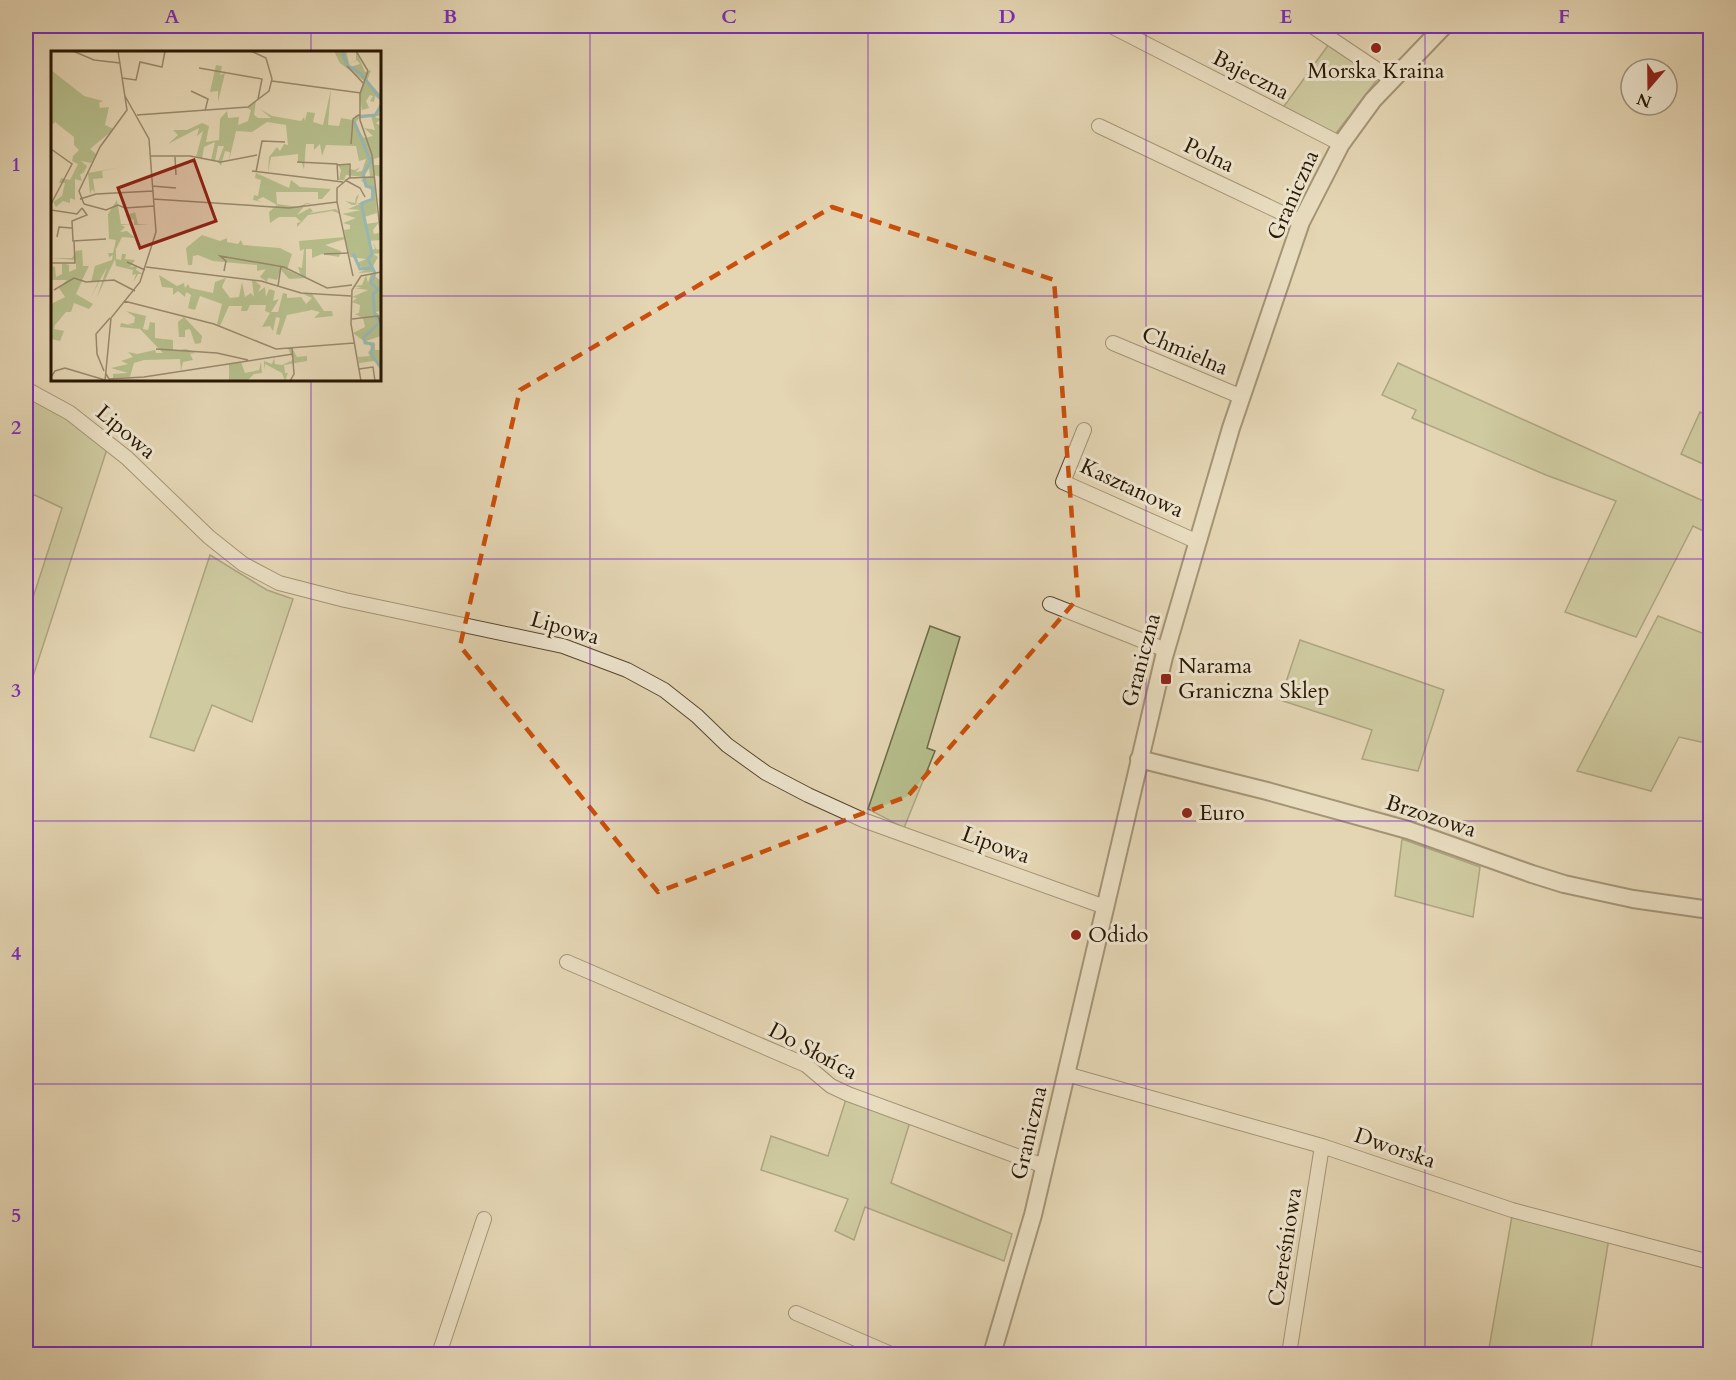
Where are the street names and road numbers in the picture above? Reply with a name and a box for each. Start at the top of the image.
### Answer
street label: Bajeczna [1207,43,1295,107]
street label: Polna [1179,130,1240,180]
street label: Graniczna [1260,145,1326,245]
street label: Chmielna [1137,319,1233,383]
street label: Lipowa [89,398,163,466]
street label: Kasztanowa [1075,451,1189,525]
street label: Lipowa [527,604,603,652]
street label: Graniczna [1114,610,1168,710]
street label: Brzozowa [1382,787,1481,845]
street label: Lipowa [958,819,1035,871]
street label: Do Słońca [763,1015,863,1087]
street label: Graniczna [1004,1083,1054,1183]
street label: Dworska [1350,1120,1440,1176]
street label: Czereśniowa [1261,1185,1309,1308]

